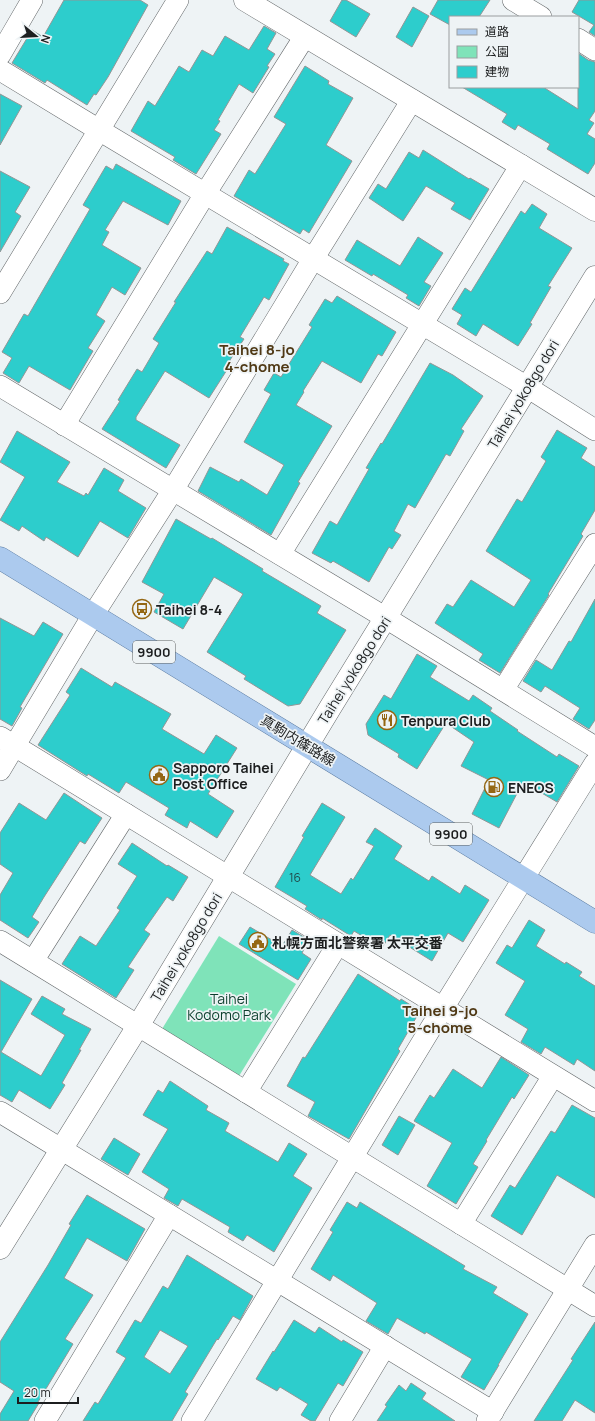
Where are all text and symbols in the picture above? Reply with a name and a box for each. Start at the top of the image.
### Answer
north arrow [16,16,56,56]
legend [449,16,579,88]
text: 道路 [485,23,509,40]
text: N [38,33,54,45]
text: 公園 [485,43,509,60]
text: 建物 [485,63,509,80]
street label: Taihei yoko8go dori [483,336,563,452]
district label: Taihei 8-jo 4-chome [219,339,295,377]
bus stop icon: Taihei 8-4 [131,598,153,620]
place label: Taihei 8-4 [156,600,222,619]
street label: Taihei yoko8go dori [313,612,395,728]
road number: 9900 [133,641,175,663]
restaurant icon: Tenpura Club [376,709,398,731]
street label: 真駒内篠路線 [257,710,339,770]
place label: Tenpura Club [401,711,491,730]
place label: Sapporo Taihei Post Office [173,758,274,793]
public building icon: Sapporo Taihei Post Office [148,764,170,786]
fuel station icon: ENEOS [483,776,505,798]
place label: ENEOS [508,778,554,797]
road number: 9900 [430,823,472,845]
house number: 16 [289,869,301,886]
street label: Taihei yoko8go dori [146,889,226,1005]
public building icon: 札幌方面北警察署 太平交番 [247,931,269,953]
place label: 札幌方面北警察署 太平交番 [272,933,443,952]
park label: Taihei Kodomo Park [187,989,272,1024]
district label: Taihei 9-jo 5-chome [402,1000,478,1038]
scale bar [18,1379,78,1405]
text: 20 m [24,1384,51,1401]

